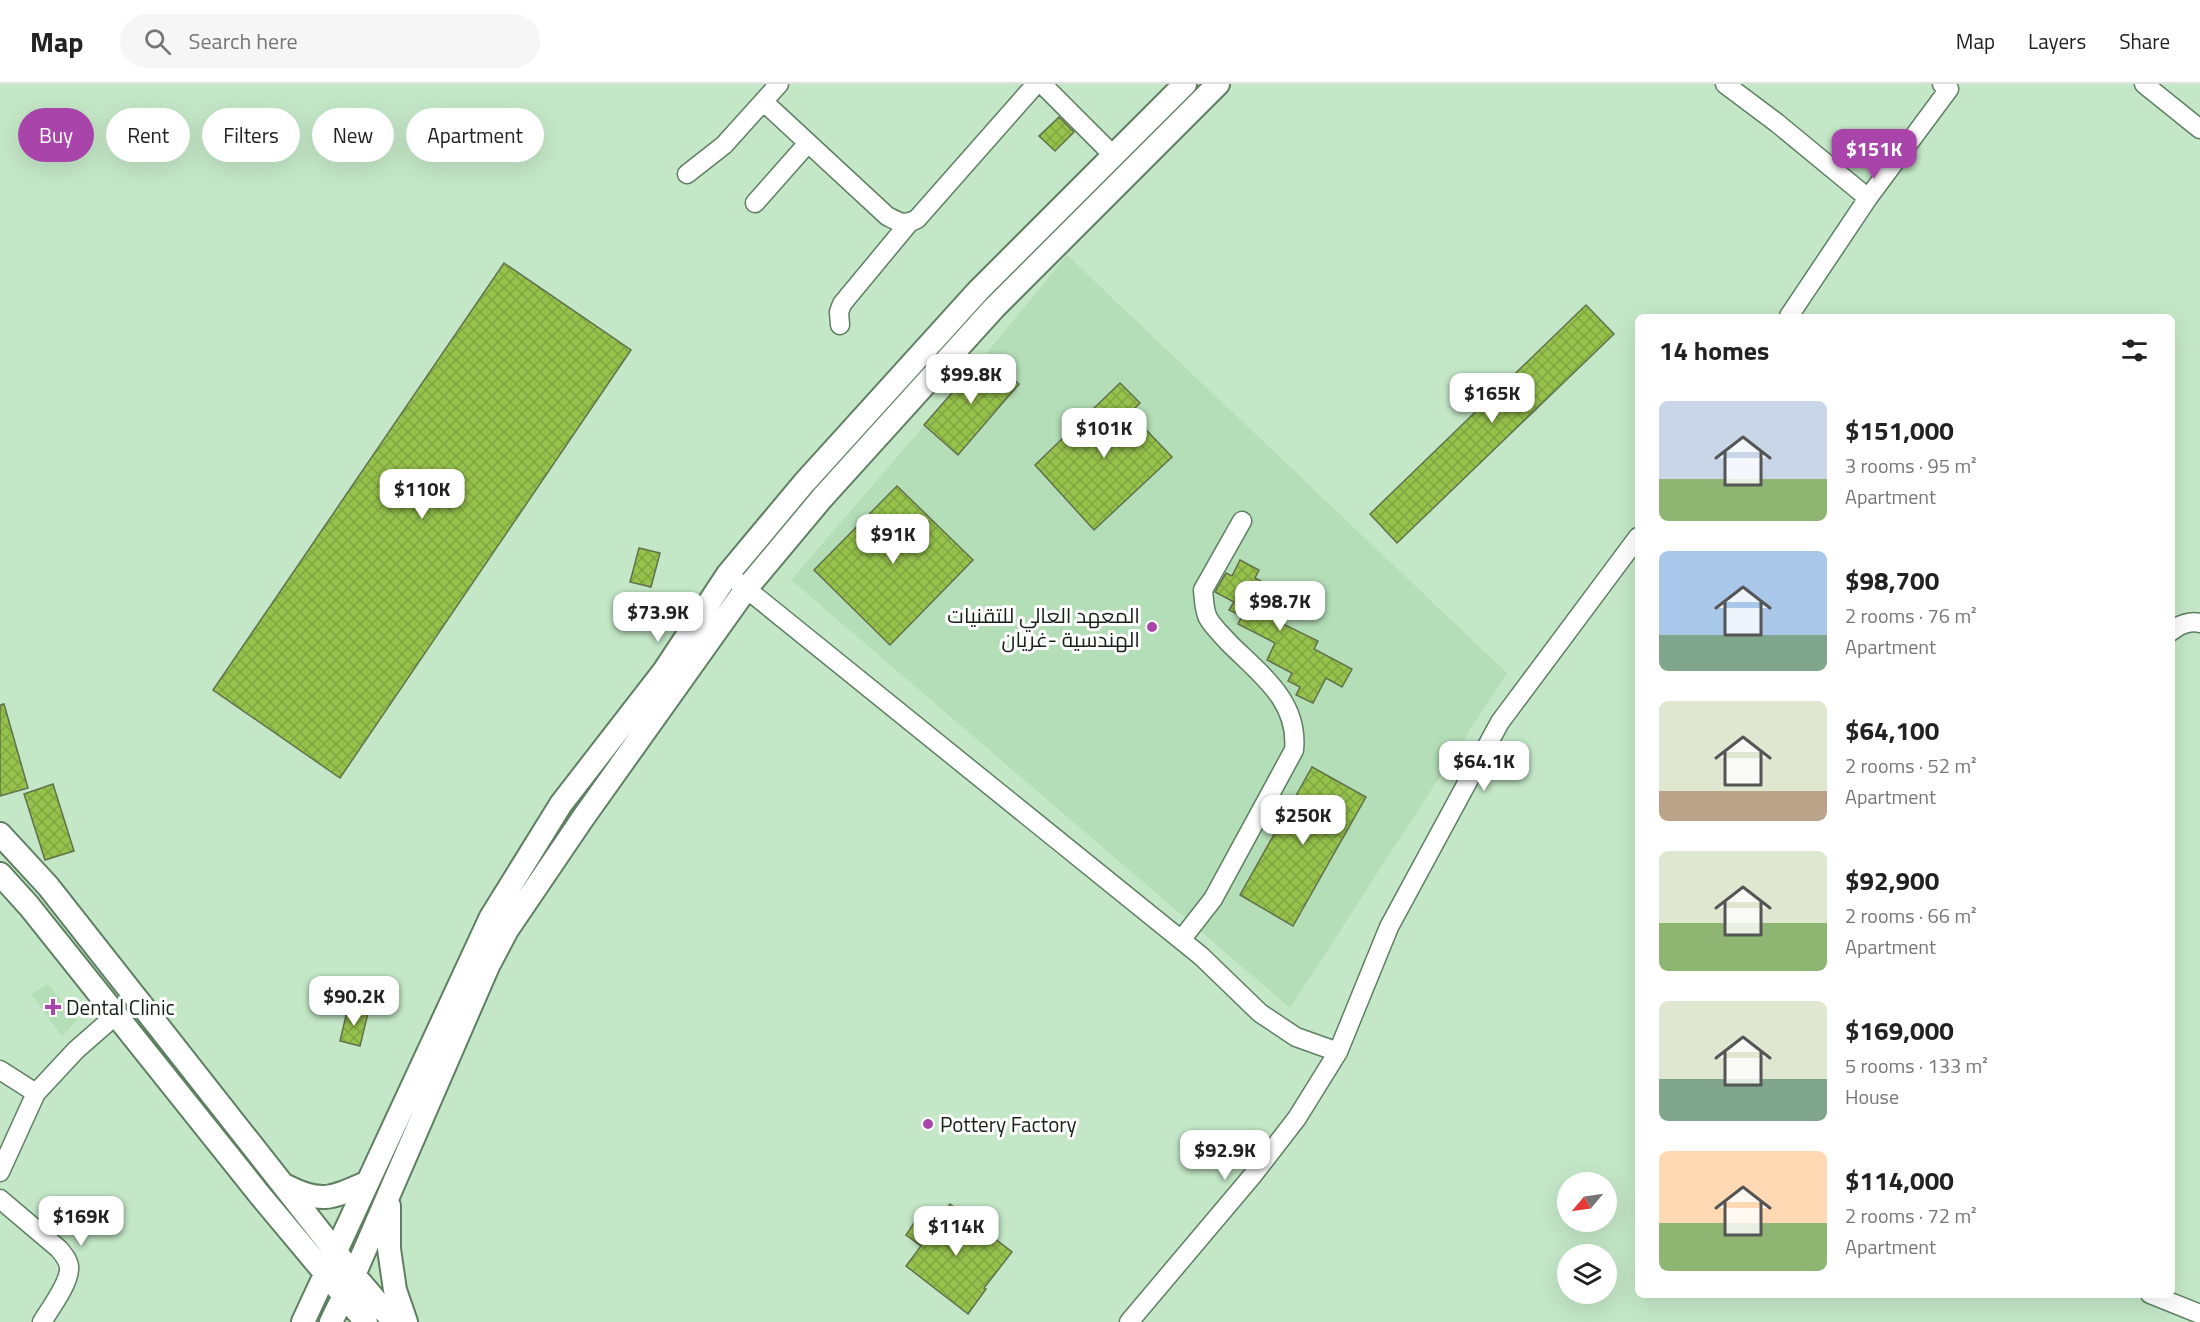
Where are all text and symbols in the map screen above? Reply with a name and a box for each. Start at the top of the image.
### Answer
search box [120,14,540,68]
text: Map [30,20,84,63]
text: Search here [189,24,298,58]
icon: search [141,25,174,58]
text: Map [1956,25,1995,57]
text: Layers [2028,25,2086,57]
text: Share [2119,25,2170,57]
chip: Buy [18,108,94,162]
chip: Rent [106,108,190,162]
chip: Filters [202,108,300,162]
chip: New [312,108,394,162]
chip: Apartment [406,108,544,162]
pin: $151K [1832,129,1916,180]
text: $151K [1846,133,1902,164]
text: 14 homes [1659,331,1769,370]
icon: filters [2118,334,2151,367]
pin: $99.8K [922,354,1020,405]
text: $99.8K [940,358,1002,389]
pin: $165K [1450,373,1534,424]
text: $165K [1464,377,1520,408]
pin: $101K [1062,408,1146,459]
text: $151,000 [1845,411,1954,450]
text: $101K [1076,412,1132,443]
icon: home [1707,425,1779,497]
text: 3 rooms · 95 m² [1845,450,1977,481]
pin: $110K [380,469,464,520]
text: $110K [394,473,450,504]
text: Apartment [1845,481,1936,512]
pin: $91K [857,514,929,565]
text: $91K [870,518,916,549]
text: $98,700 [1845,561,1939,600]
icon: home [1707,575,1779,647]
pin: $98.7K [1231,581,1329,632]
text: $98.7K [1249,585,1311,616]
pin: $73.9K [609,592,707,643]
text: $73.9K [627,596,689,627]
place label: المعهد العالي للتقنيات الهندسية -غريان [947,599,1140,655]
text: 2 rooms · 76 m² [1845,600,1977,631]
marker: المعهد العالي للتقنيات الهندسية -غريان [1145,620,1159,634]
text: Apartment [1845,631,1936,662]
text: $64,100 [1845,711,1939,750]
icon: home [1707,725,1779,797]
pin: $64.1K [1435,741,1533,792]
text: $64.1K [1453,745,1515,776]
text: 2 rooms · 52 m² [1845,750,1977,781]
text: Apartment [1845,781,1936,812]
pin: $250K [1261,795,1345,846]
text: $250K [1275,799,1331,830]
text: $92,900 [1845,861,1939,900]
icon: home [1707,875,1779,947]
text: 2 rooms · 66 m² [1845,900,1977,931]
text: Apartment [1845,931,1936,962]
pin: $90.2K [305,976,403,1027]
text: $90.2K [323,980,385,1011]
place label: Dental Clinic [66,991,175,1023]
marker: Dental Clinic [44,998,62,1016]
text: $169,000 [1845,1011,1954,1050]
icon: home [1707,1025,1779,1097]
text: 5 rooms · 133 m² [1845,1050,1988,1081]
text: House [1845,1081,1899,1112]
place label: Pottery Factory [940,1108,1077,1140]
marker: Pottery Factory [921,1117,935,1131]
pin: $92.9K [1176,1130,1274,1181]
text: $92.9K [1194,1134,1256,1165]
text: $114,000 [1845,1161,1954,1200]
north arrow [1557,1172,1617,1232]
map controls [1557,1172,1617,1304]
icon: home [1707,1175,1779,1247]
pin: $169K [39,1196,123,1247]
text: $169K [53,1200,109,1231]
text: 2 rooms · 72 m² [1845,1200,1977,1231]
pin: $114K [914,1206,998,1257]
text: $114K [928,1210,984,1241]
text: Apartment [1845,1231,1936,1262]
button: layers [1557,1244,1617,1304]

